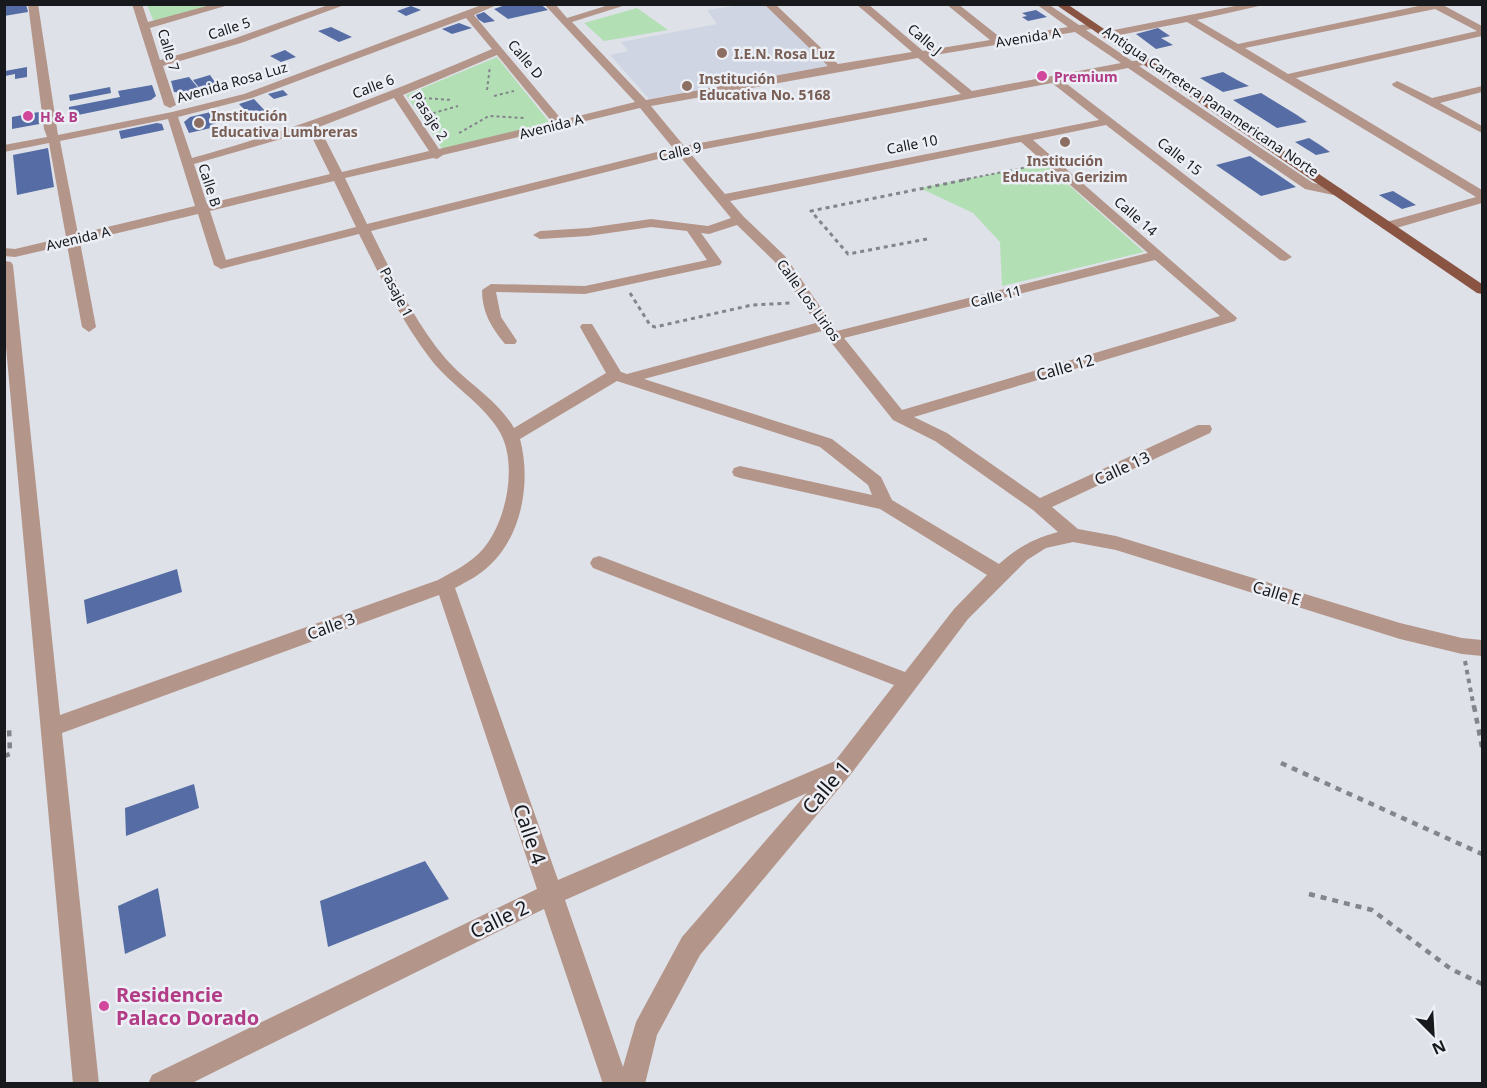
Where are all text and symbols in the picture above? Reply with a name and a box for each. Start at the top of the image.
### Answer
street label: Calle 5 [205,12,253,44]
street label: Calle J [904,19,946,59]
street label: Antigua Carretera Panamericana Norte [1099,21,1323,181]
street label: Avenida A [994,23,1062,51]
street label: Calle 7 [154,26,184,74]
street label: Calle D [504,35,548,83]
place label: I.E.N. Rosa Luz [734,44,835,63]
marker: I.E.N. Rosa Luz [715,46,729,60]
street label: Avenida Rosa Luz [174,57,290,107]
place label: Premium [1054,67,1118,86]
street label: Calle 6 [349,69,397,103]
place label: Institución Educativa No. 5168 [699,69,830,104]
marker: Premium [1035,69,1049,83]
marker: Institución Educativa No. 5168 [680,79,694,93]
street label: Pasaje 2 [407,88,453,144]
place label: Institución Educativa Lumbreras [211,106,358,141]
place label: H & B [40,107,78,126]
marker: H & B [21,109,35,123]
street label: Avenida A [517,109,585,143]
marker: Institución Educativa Lumbreras [192,116,206,130]
street label: Calle 10 [885,130,939,158]
street label: Calle 15 [1154,133,1206,179]
marker: Institución Educativa Gerizim [1058,135,1072,149]
street label: Calle 9 [657,137,703,165]
place label: Institución Educativa Gerizim [1002,151,1128,186]
street label: Calle B [194,161,226,209]
street label: Calle 14 [1110,192,1162,240]
street label: Avenida A [44,221,112,255]
street label: Calle Los Lirios [773,255,845,345]
street label: Pasaje 1 [376,264,418,320]
street label: Calle 11 [969,281,1023,311]
street label: Calle 12 [1034,348,1096,386]
street label: Calle 13 [1091,446,1153,490]
street label: Calle E [1250,575,1304,611]
street label: Calle 3 [304,607,358,645]
street label: Calle 1 [796,755,856,819]
street label: Calle 4 [507,800,553,868]
street label: Calle 2 [465,893,533,945]
place label: Residencie Palaco Dorado [116,981,259,1031]
marker: Residencie Palaco Dorado [97,999,111,1013]
north arrow [1403,1004,1463,1064]
text: N [1429,1035,1450,1060]

